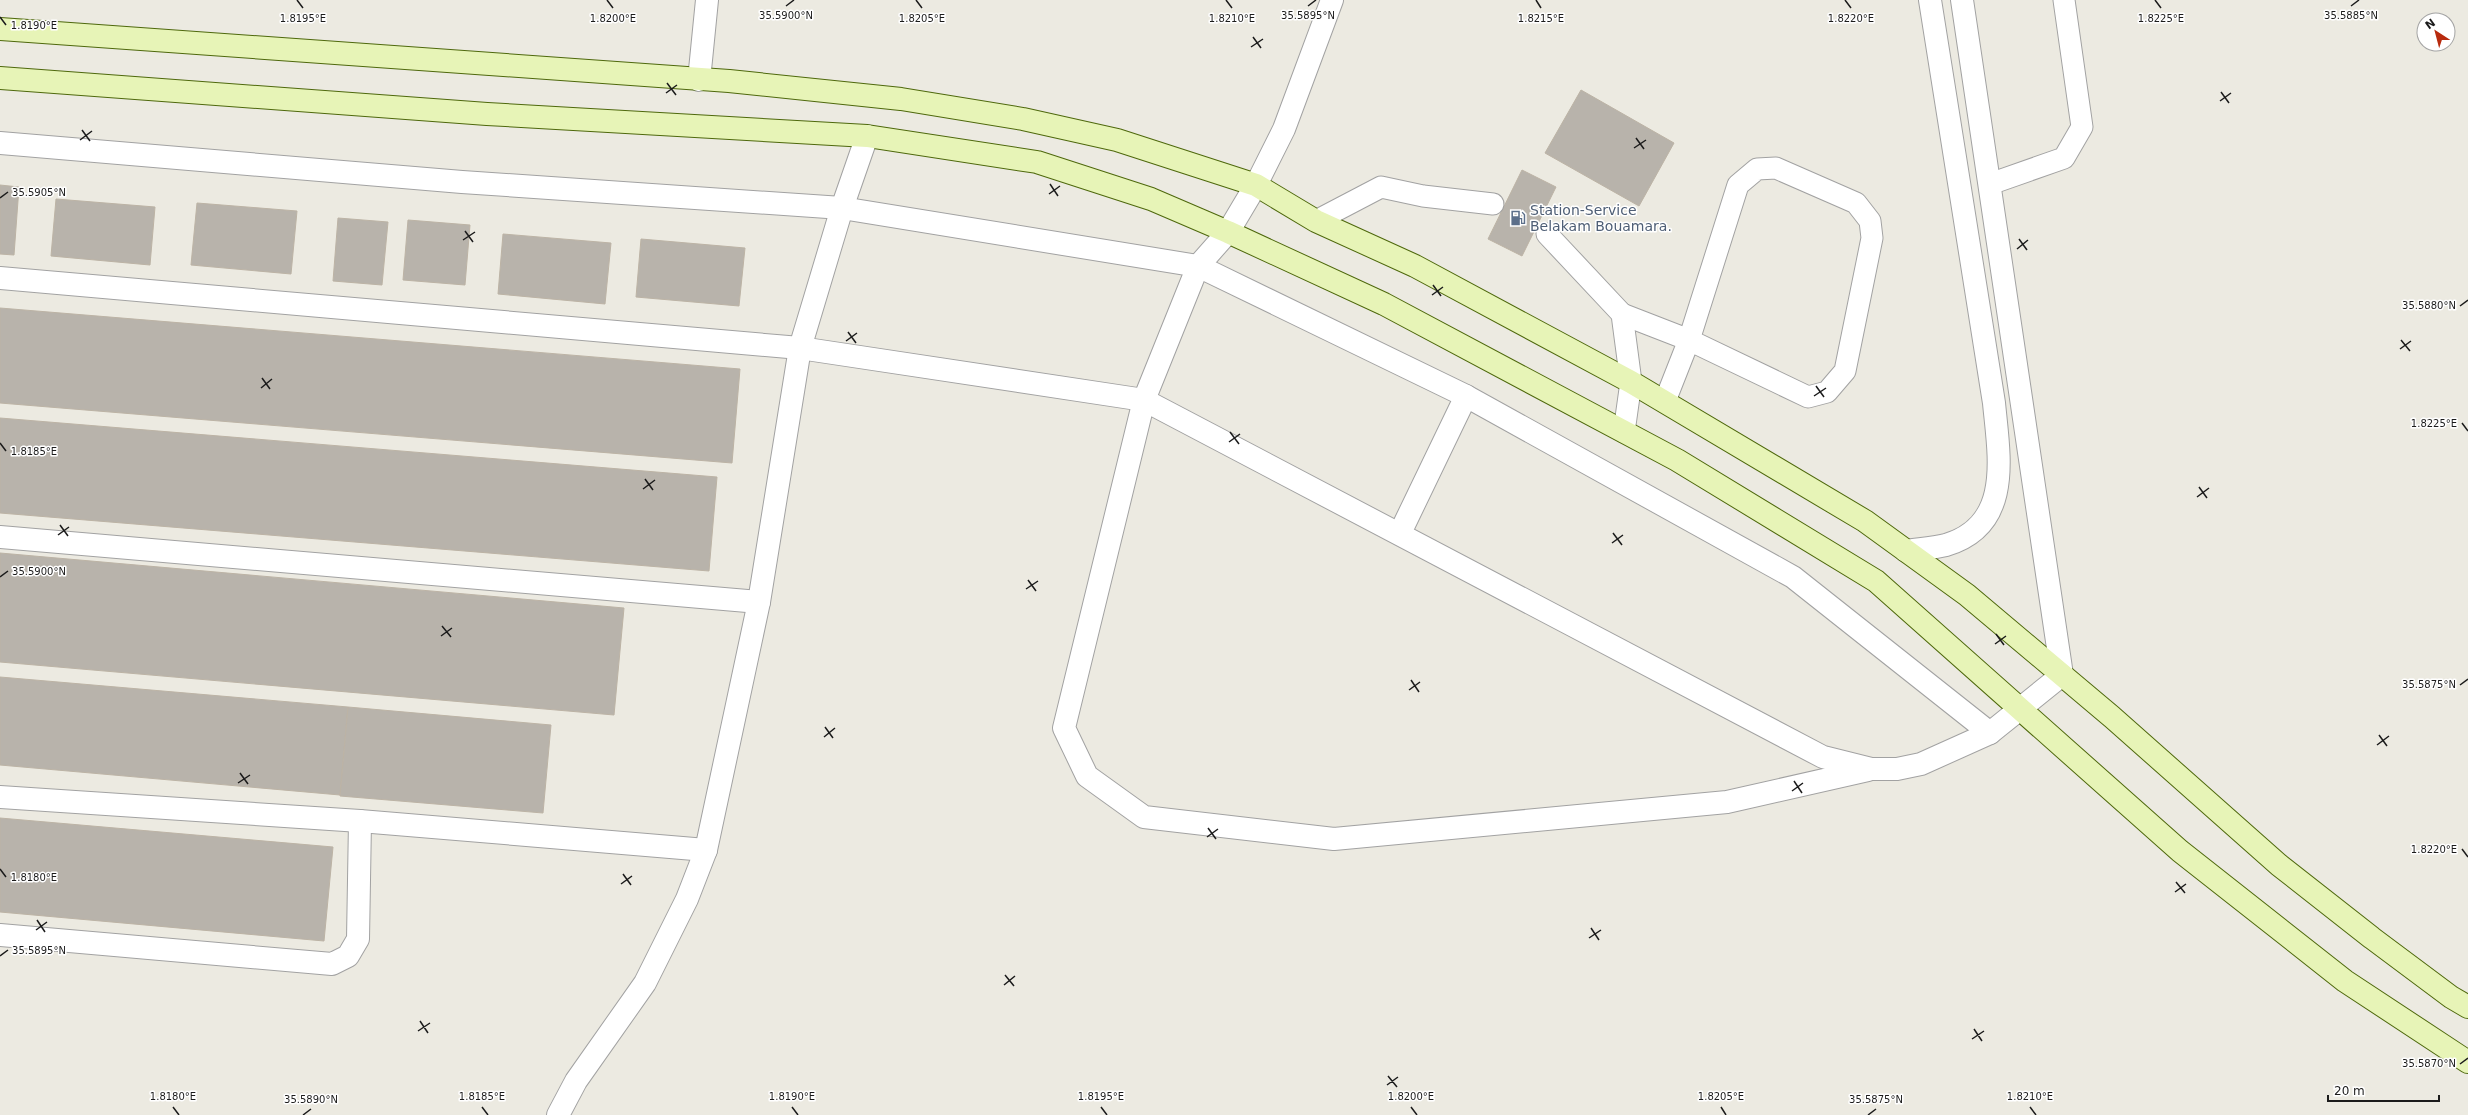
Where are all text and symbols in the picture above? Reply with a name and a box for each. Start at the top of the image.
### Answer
text: 35.5900°N [759,10,813,21]
text: 35.5895°N [1281,10,1335,21]
text: 35.5885°N [2324,10,2378,21]
north arrow [2416,12,2456,52]
text: 1.8195°E [280,13,326,24]
text: 1.8200°E [590,13,636,24]
text: 1.8205°E [899,13,945,24]
text: 1.8210°E [1209,13,1255,24]
text: 1.8215°E [1518,13,1564,24]
text: 1.8220°E [1828,13,1874,24]
text: 1.8225°E [2138,13,2184,24]
text: N [2423,16,2438,32]
text: 1.8190°E [11,20,57,31]
text: 35.5905°N [12,187,66,198]
place label: Station-Service Belakam Bouamara. [1530,202,1672,234]
fuel station icon: Station-Service Belakam Bouamara. [1509,209,1527,227]
text: 35.5880°N [2402,300,2456,311]
text: 1.8225°E [2411,418,2457,429]
text: 1.8185°E [11,446,57,457]
text: 35.5900°N [12,566,66,577]
text: 35.5875°N [2402,679,2456,690]
text: 1.8220°E [2411,844,2457,855]
text: 1.8180°E [11,872,57,883]
text: 35.5895°N [12,945,66,956]
text: 35.5870°N [2402,1058,2456,1069]
scale bar [2328,1077,2439,1103]
text: 20 m [2334,1084,2365,1098]
text: 1.8180°E [150,1091,196,1102]
text: 1.8185°E [459,1091,505,1102]
text: 1.8190°E [769,1091,815,1102]
text: 1.8195°E [1078,1091,1124,1102]
text: 1.8200°E [1388,1091,1434,1102]
text: 1.8205°E [1698,1091,1744,1102]
text: 1.8210°E [2007,1091,2053,1102]
text: 35.5890°N [284,1094,338,1105]
text: 35.5875°N [1849,1094,1903,1105]

